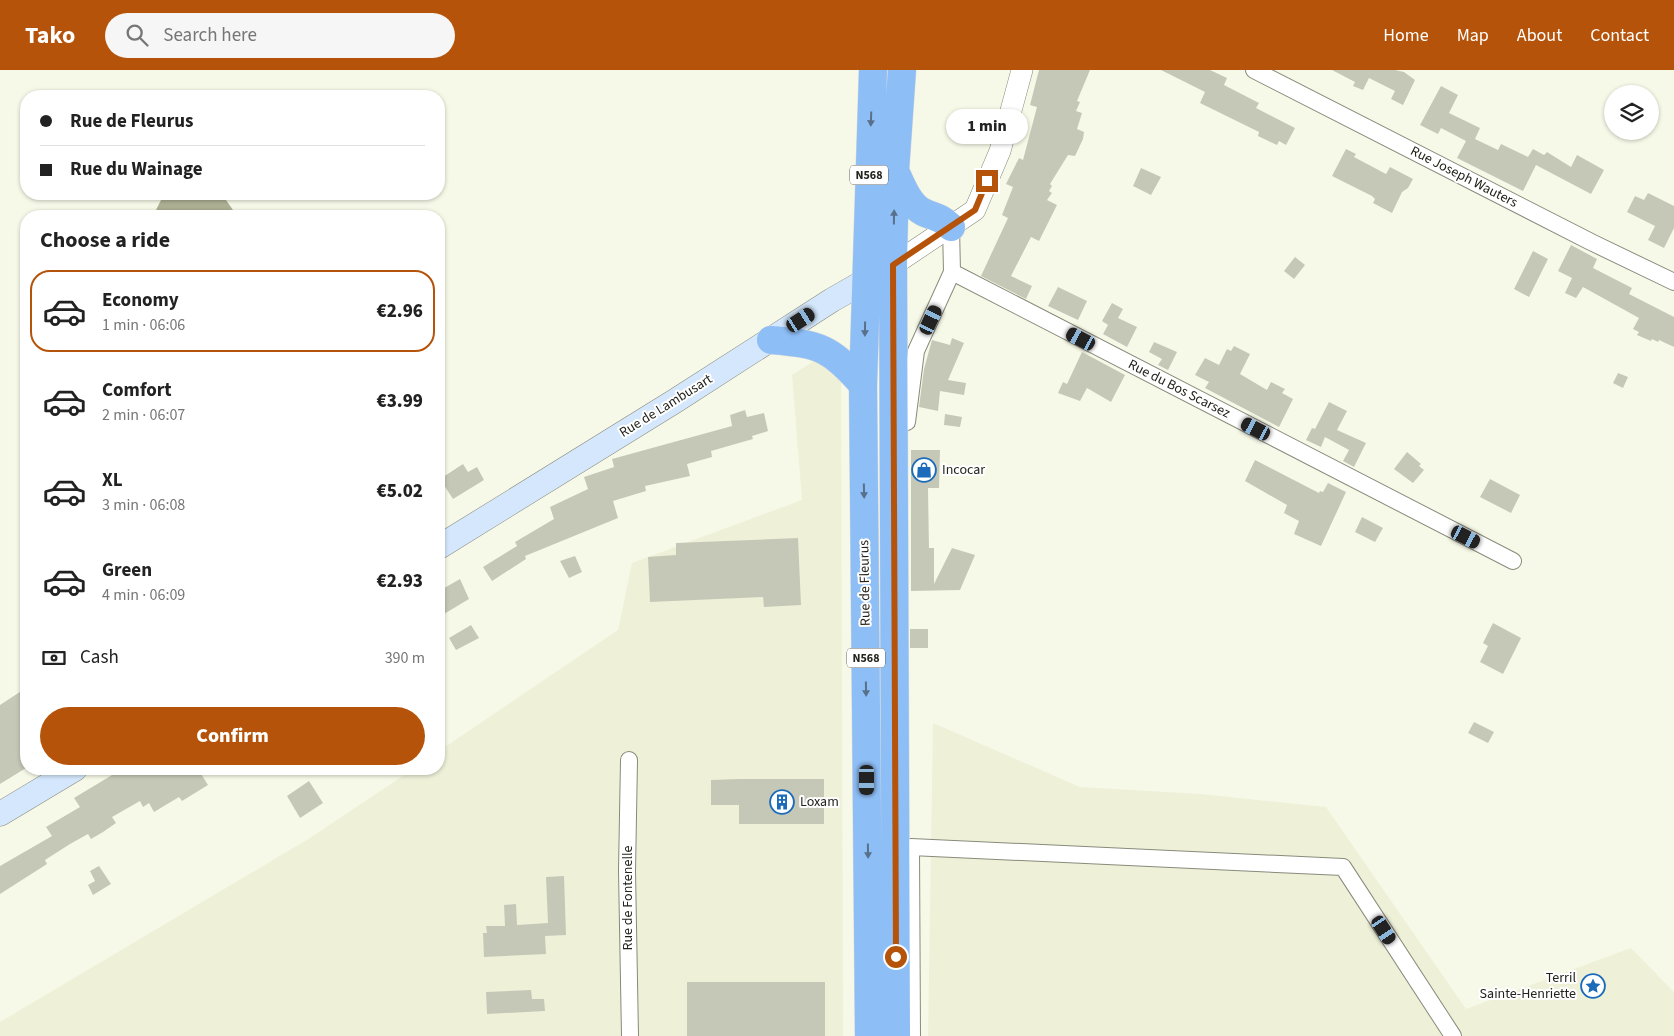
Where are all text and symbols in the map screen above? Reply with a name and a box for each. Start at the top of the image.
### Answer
search box [105,13,455,58]
text: Tako [25,18,75,53]
icon: search [123,21,151,49]
text: Search here [163,22,257,49]
text: Home [1383,23,1429,48]
text: Map [1457,23,1489,48]
text: About [1517,23,1562,48]
text: Contact [1590,23,1649,48]
map controls [1604,85,1659,140]
button: layers [1604,85,1659,140]
text: Rue de Fleurus [70,108,193,135]
callout: 1 min [946,108,1028,144]
one-way arrow [867,111,875,127]
text: 1 min [967,115,1007,137]
street label: Rue Joseph Wauters [1407,141,1521,213]
text: Rue du Wainage [70,156,203,183]
road number: N568 [850,166,888,184]
route end [976,170,998,192]
one-way arrow [890,208,898,224]
text: Choose a ride [40,224,170,256]
text: Economy [102,287,179,314]
icon: car [42,289,87,334]
text: €2.96 [377,298,423,325]
car [917,303,944,337]
car [784,306,817,334]
text: 1 min · 06:06 [102,314,185,336]
one-way arrow [861,321,869,337]
car [1064,325,1097,353]
street label: Rue du Bos Scarsez [1124,355,1234,423]
street label: Rue de Lambusart [616,369,717,443]
text: Comfort [102,377,172,404]
icon: car [42,379,87,424]
text: €3.99 [377,388,423,415]
text: 2 min · 06:07 [102,404,185,426]
car [1239,416,1272,442]
shop icon: Incocar [911,457,937,483]
place label: Incocar [942,460,985,480]
text: XL [102,467,123,494]
icon: car [42,469,87,514]
text: €5.02 [377,478,423,505]
one-way arrow [861,483,869,499]
text: 3 min · 06:08 [102,494,185,516]
car [1449,524,1482,550]
street label: Rue de Fleurus [854,540,876,626]
text: Green [102,557,152,584]
icon: car [42,559,87,604]
text: €2.93 [377,568,423,595]
text: 4 min · 06:09 [102,584,185,606]
icon: cash [40,644,68,672]
text: Cash [80,644,119,671]
text: 390 m [385,647,425,669]
road number: N568 [847,648,885,668]
one-way arrow [862,681,870,697]
button: Confirm [40,707,425,765]
car [859,765,874,795]
building icon: Loxam [769,789,795,815]
place label: Loxam [800,792,839,812]
one-way arrow [864,843,872,859]
street label: Rue de Fontenelle [618,845,638,950]
car [1369,913,1398,947]
route start [885,946,907,968]
place label: Terril Sainte-Henriette [1480,968,1576,1004]
place icon: Terril Sainte-Henriette [1580,973,1606,999]

